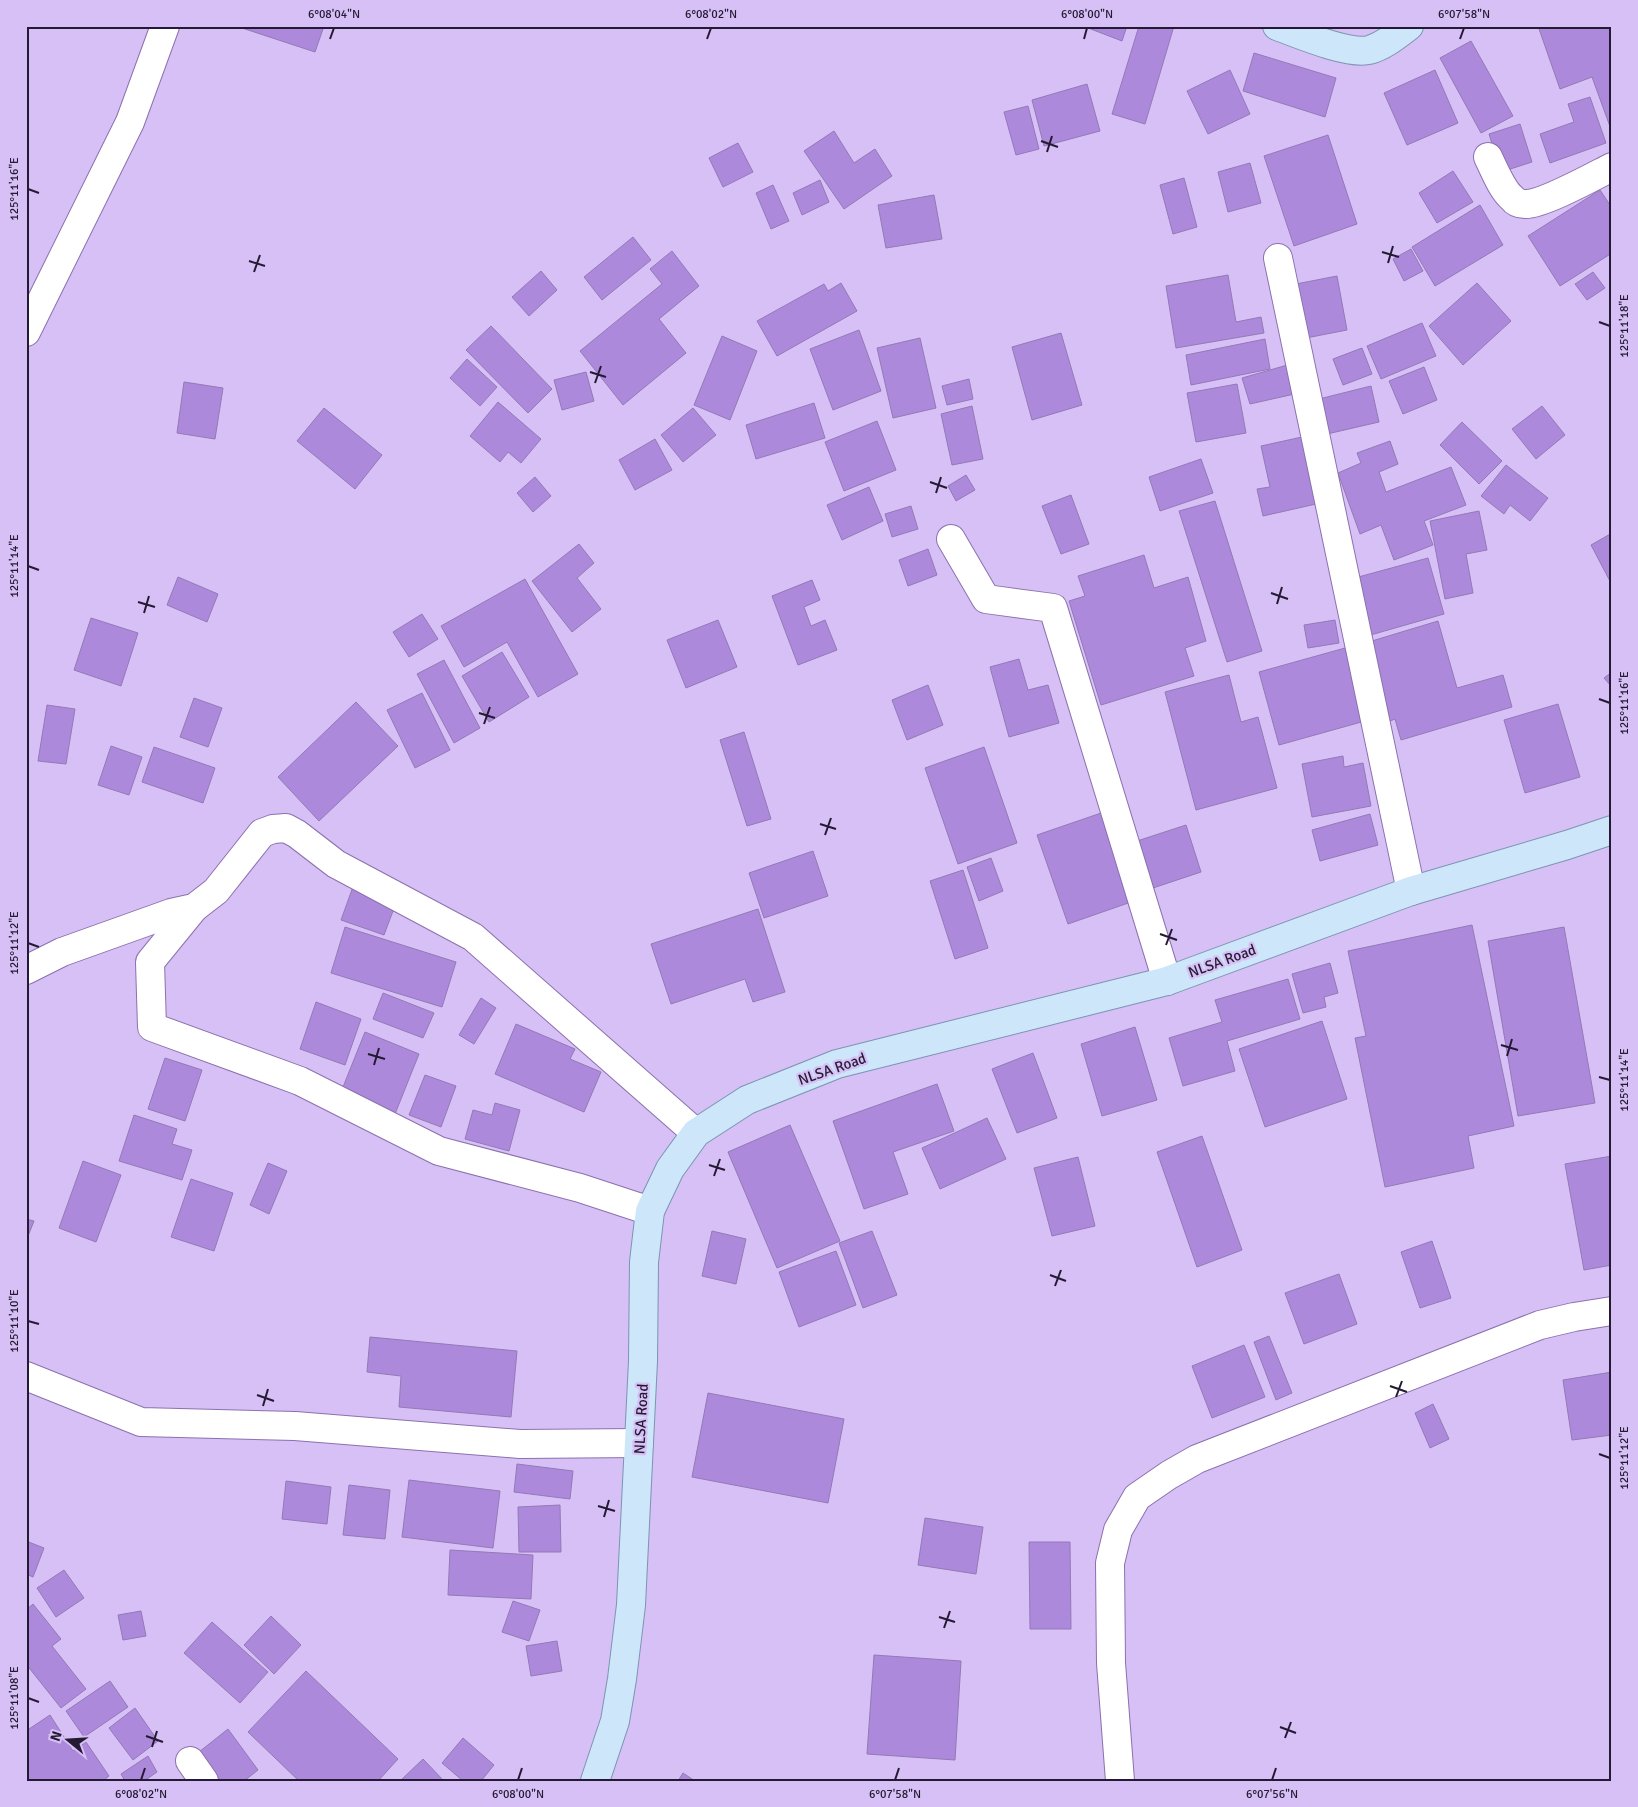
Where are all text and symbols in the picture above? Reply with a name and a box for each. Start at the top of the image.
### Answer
text: 6°08'04"N [308,7,360,22]
text: 6°08'02"N [685,7,737,22]
text: 6°08'00"N [1061,7,1113,22]
text: 6°07'58"N [1438,7,1490,22]
text: 125°11'16"E [7,157,22,221]
text: 125°11'18"E [1617,294,1632,358]
text: 125°11'14"E [7,534,22,598]
text: 125°11'16"E [1617,671,1632,735]
text: 125°11'12"E [7,911,22,975]
street label: NLSA Road [1186,940,1258,982]
text: 125°11'14"E [1617,1048,1632,1112]
street label: NLSA Road [796,1049,868,1089]
text: 125°11'10"E [7,1289,22,1353]
street label: NLSA Road [630,1383,652,1455]
text: 125°11'12"E [1617,1426,1632,1490]
text: 125°11'08"E [7,1666,22,1730]
north arrow [42,1714,92,1764]
text: N [47,1729,66,1743]
text: 6°08'02"N [115,1787,167,1802]
text: 6°08'00"N [492,1787,544,1802]
text: 6°07'58"N [869,1787,921,1802]
text: 6°07'56"N [1246,1787,1298,1802]

